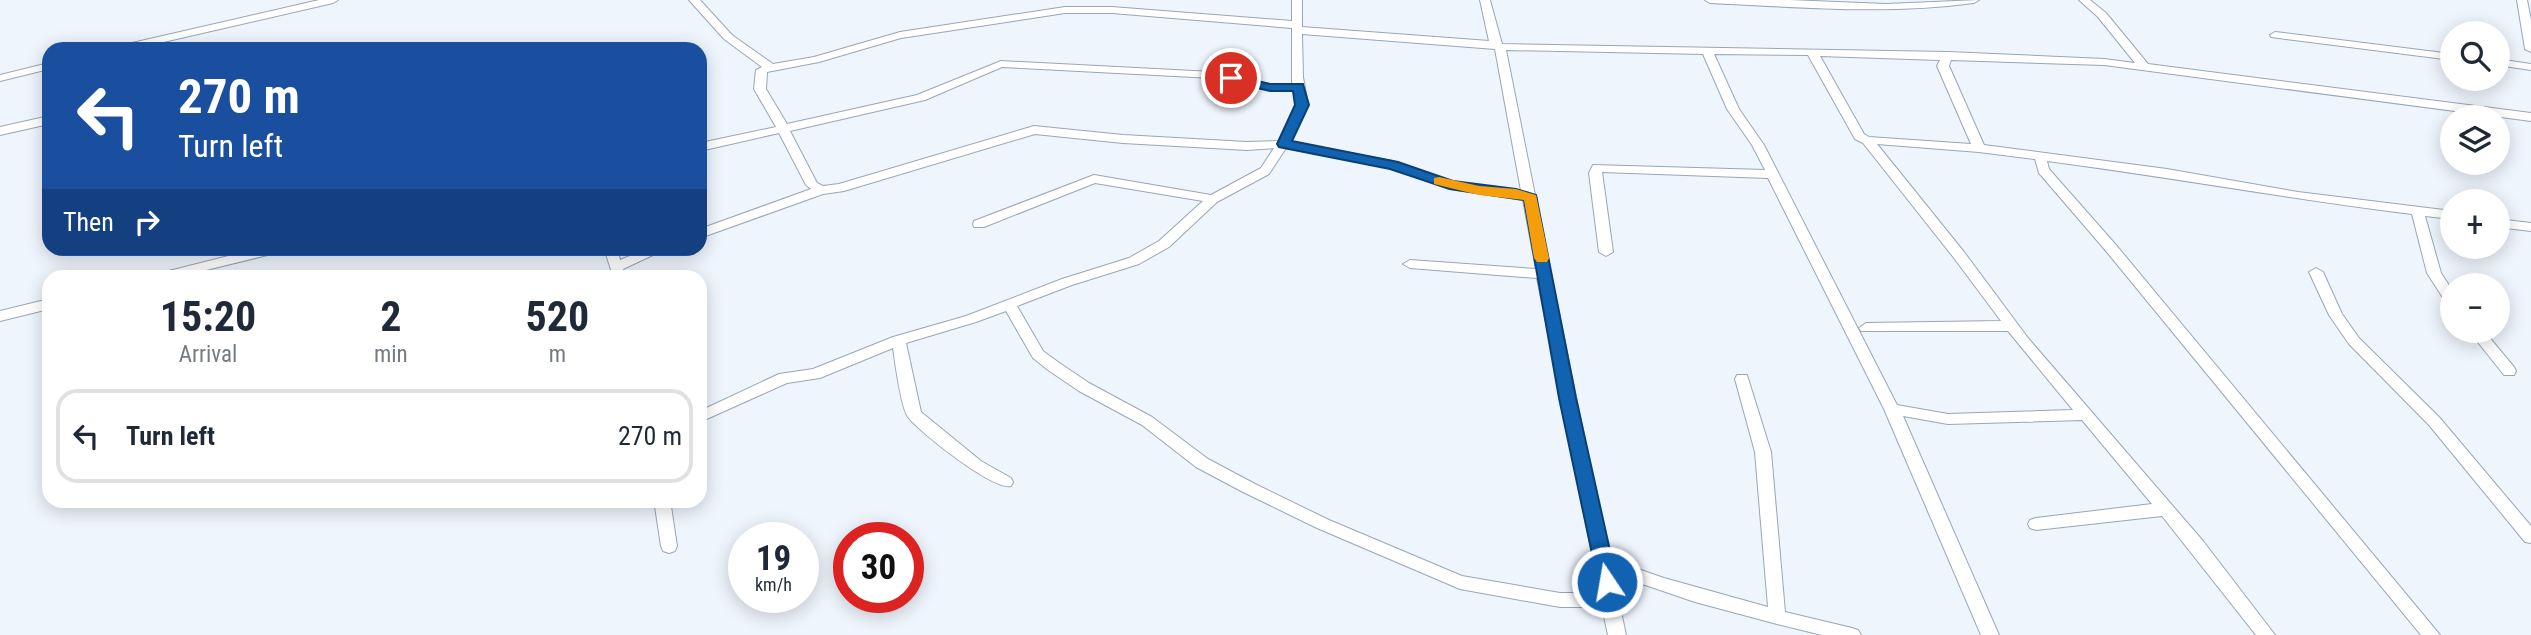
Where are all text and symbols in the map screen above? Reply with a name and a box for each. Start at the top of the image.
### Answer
map controls [2440,21,2510,343]
button: search [2440,21,2510,91]
pin [1201,48,1261,108]
icon: arrive [1212,59,1250,97]
text: 270 m [178,68,300,125]
icon: left [63,70,154,161]
button: layers [2440,105,2510,175]
text: Turn left [178,127,283,165]
button: + [2440,189,2510,259]
icon: right [128,203,166,241]
text: Then [63,207,114,237]
button: − [2440,273,2510,343]
text: 15:20 [160,292,256,341]
text: 2 [380,292,401,341]
text: 520 [525,292,589,341]
text: Arrival [179,341,237,368]
text: min [374,341,408,368]
text: m [549,341,566,368]
icon: left [67,417,105,455]
text: Turn left [126,421,215,451]
text: 270 m [618,421,682,451]
speed limit sign: 30 [833,522,924,613]
text: 19 [756,538,791,579]
position arrow [1570,545,1644,619]
text: km/h [755,574,792,595]

